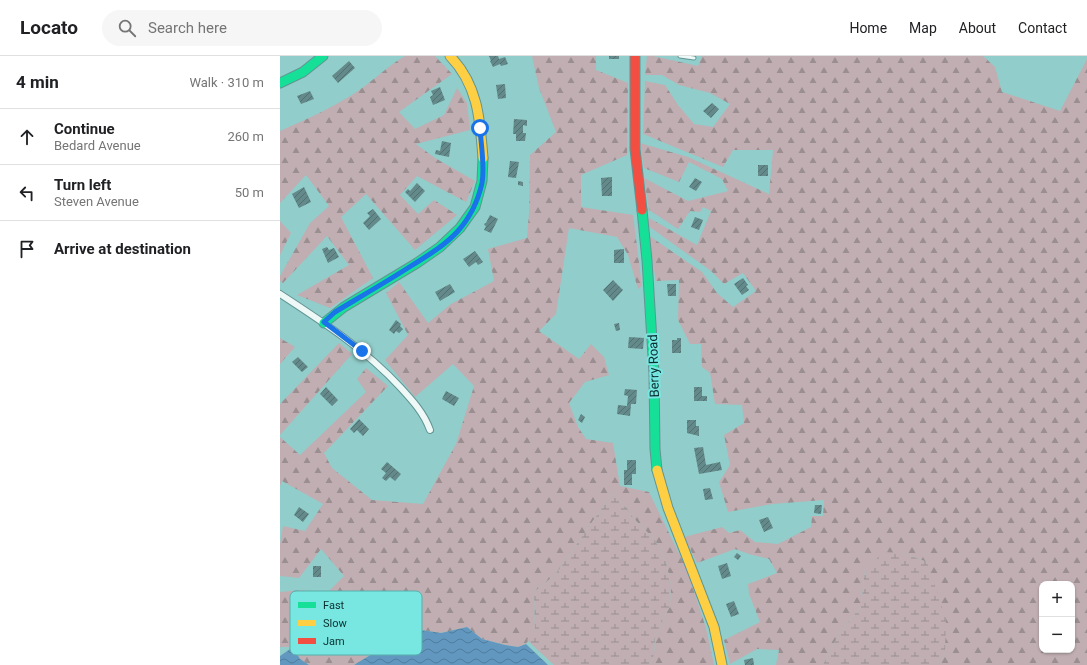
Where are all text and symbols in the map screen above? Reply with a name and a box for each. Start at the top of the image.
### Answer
search box [102,10,382,46]
text: Locato [20,16,78,39]
icon: search [116,17,138,39]
text: Search here [148,19,227,37]
text: Home [849,20,887,36]
text: Map [909,20,937,36]
text: About [959,20,996,36]
text: Contact [1018,20,1067,36]
text: 4 min [16,72,59,92]
text: Walk · 310 m [189,75,264,90]
route start [471,119,489,137]
text: Continue [54,120,115,138]
icon: ahead [16,126,38,148]
text: 260 m [227,129,264,144]
text: Bedard Avenue [54,138,141,153]
text: Turn left [54,176,111,194]
icon: left [16,182,38,204]
text: 50 m [235,185,264,200]
text: Steven Avenue [54,194,139,209]
icon: arrive [16,238,38,260]
text: Arrive at destination [54,240,191,258]
street label: Berry Road [645,334,662,398]
route end [353,342,371,360]
map controls [1039,581,1075,653]
button: + [1039,581,1075,617]
legend [290,591,422,655]
text: Fast [323,599,345,612]
text: Slow [323,617,347,630]
button: − [1039,617,1075,653]
text: Jam [323,635,345,648]

